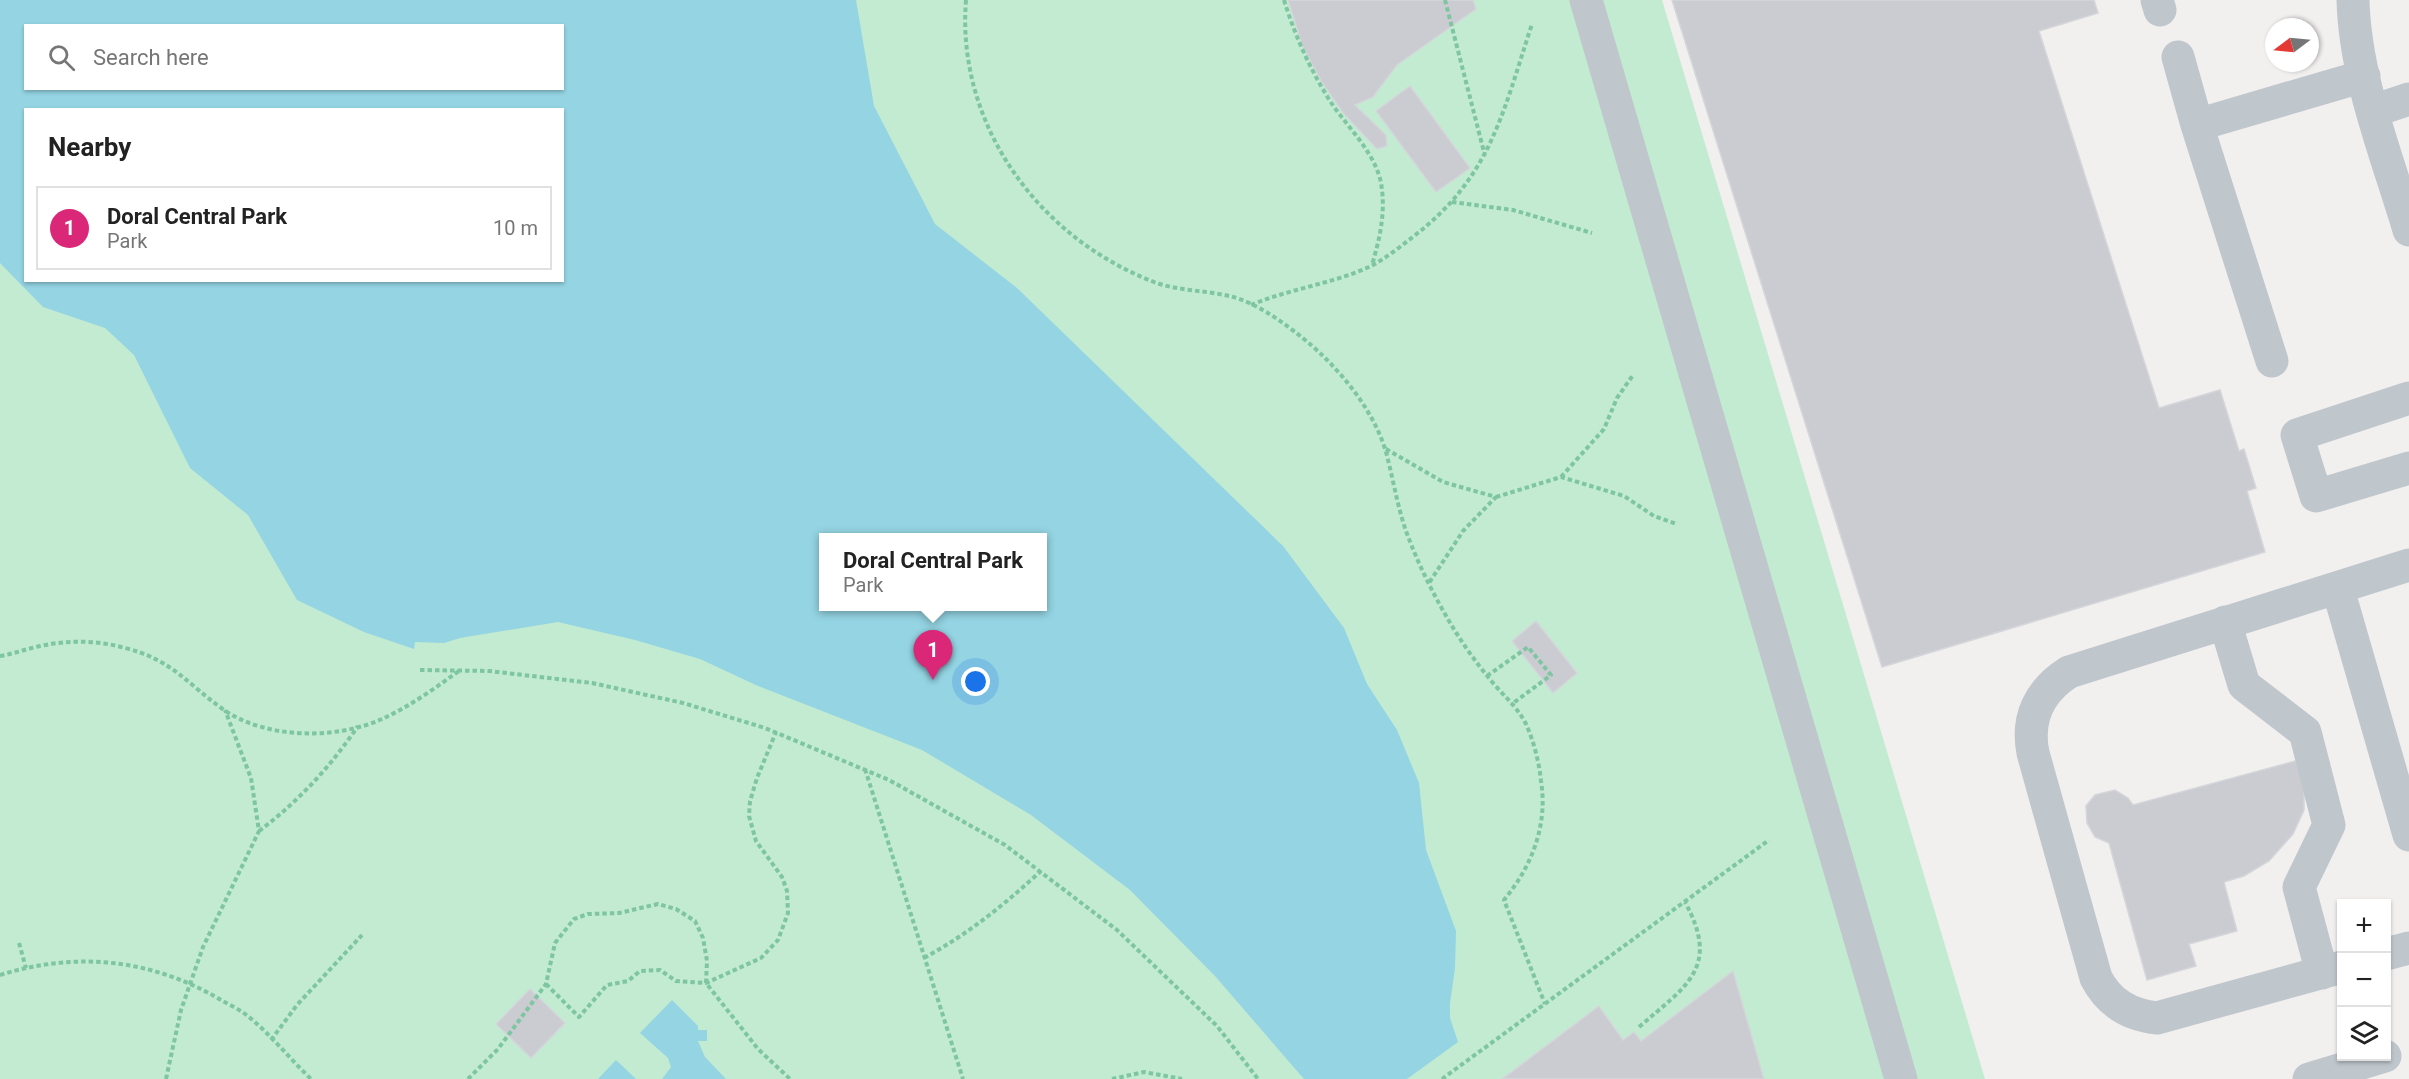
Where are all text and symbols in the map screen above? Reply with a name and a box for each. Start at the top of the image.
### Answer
north arrow [2265,18,2319,72]
search box [24,24,564,90]
icon: search [45,41,78,74]
text: Search here [93,45,209,70]
text: Nearby [48,132,131,162]
text: Doral Central Park [107,204,287,229]
text: 1 [64,216,75,240]
text: 10 m [493,216,538,240]
text: Park [107,229,147,253]
popup [819,533,1047,611]
text: Doral Central Park [843,548,1023,573]
text: Park [843,573,883,597]
pin: 1 [914,630,952,680]
your location [961,667,990,696]
map controls [2337,899,2391,1061]
button: + [2337,899,2391,953]
button: − [2337,953,2391,1007]
button: layers [2337,1007,2391,1061]

